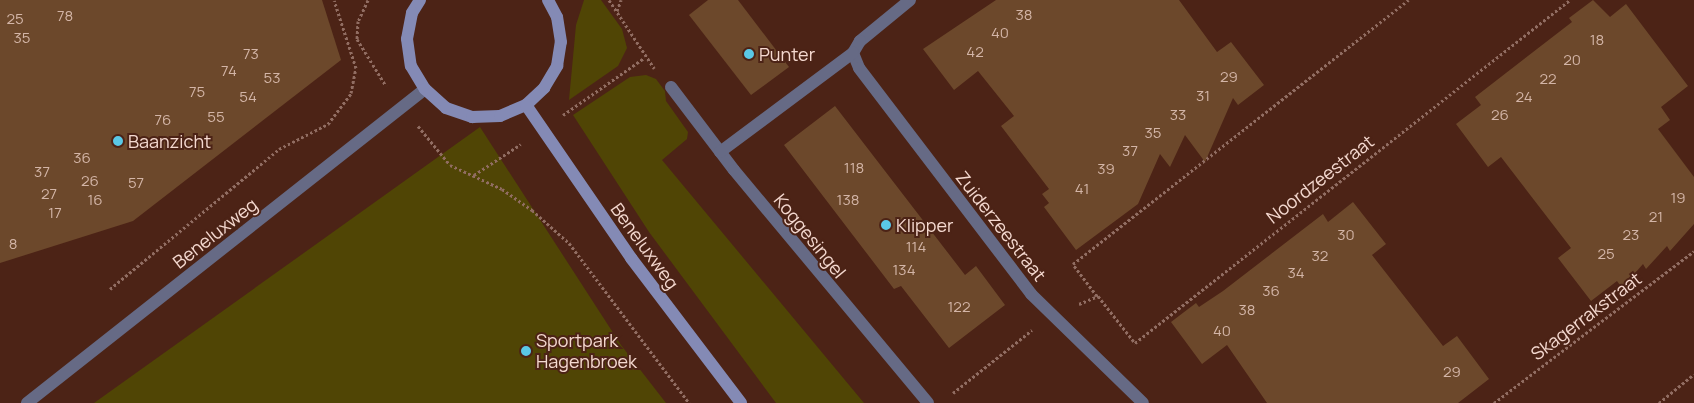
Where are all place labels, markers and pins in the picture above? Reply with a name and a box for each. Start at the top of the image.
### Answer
place label: Punter [759,43,815,65]
marker: Punter [743,48,755,60]
place label: Baanzicht [128,130,211,152]
marker: Baanzicht [112,135,124,147]
place label: Klipper [896,214,953,236]
marker: Klipper [880,219,892,231]
place label: Sportpark Hagenbroek [536,330,637,372]
marker: Sportpark Hagenbroek [520,345,532,357]

